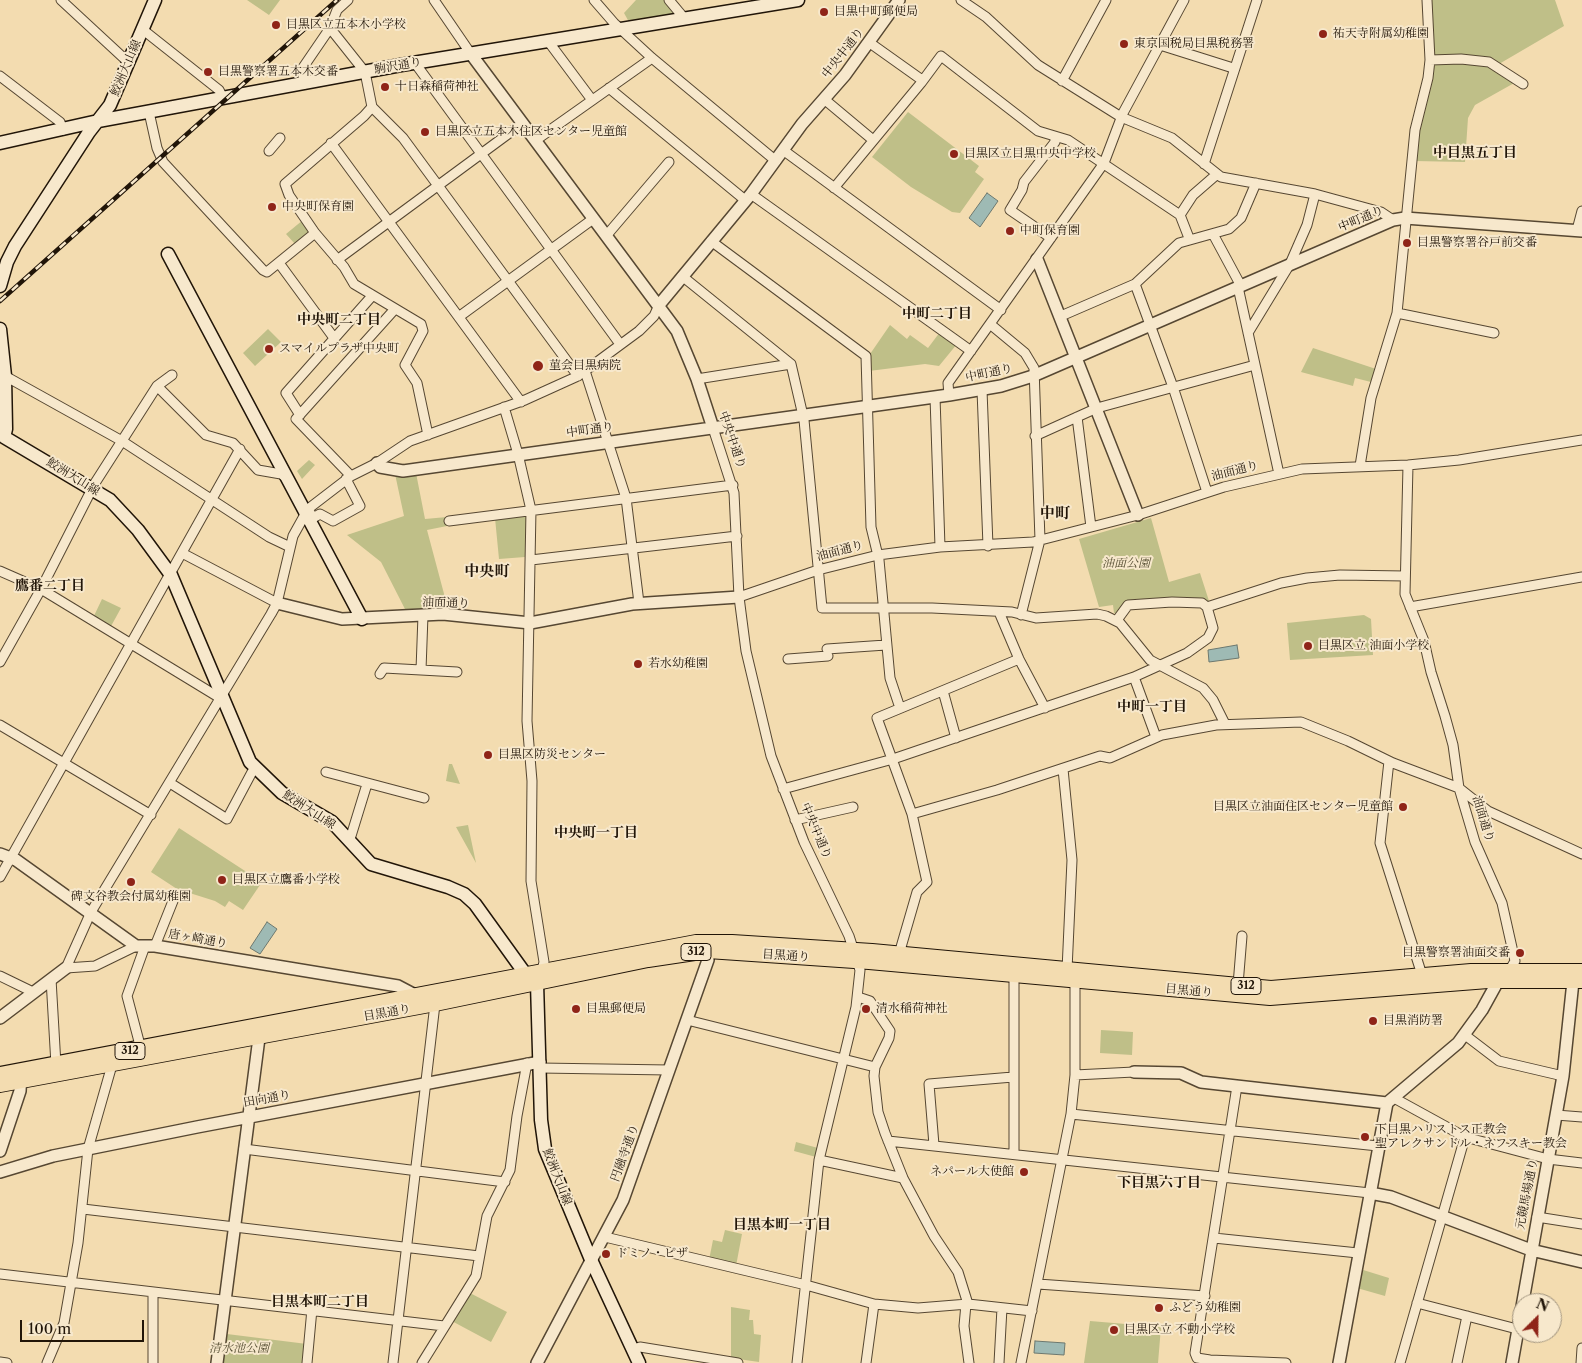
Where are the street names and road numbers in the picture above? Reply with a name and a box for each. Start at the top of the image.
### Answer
street label: 中央中通り [819,25,867,81]
street label: 鮫洲大山線 [108,38,144,98]
street label: 駒沢通り [373,55,423,77]
street label: 中町通り [1336,203,1386,235]
street label: 中町通り [964,361,1014,385]
street label: 中央中通り [715,409,749,471]
street label: 中町通り [565,420,615,440]
street label: 鮫洲大山線 [44,455,102,499]
street label: 油面通り [1210,458,1260,484]
street label: 油面通り [815,538,865,564]
street label: 油面通り [422,595,470,611]
street label: 鮫洲大山線 [280,788,338,832]
street label: 油面通り [1469,794,1497,844]
street label: 中央中通り [798,801,834,861]
street label: 唐ヶ崎通り [167,927,229,951]
road number: 312 [681,944,711,960]
street label: 目黒通り [762,947,810,965]
road number: 312 [1231,978,1261,994]
street label: 目黒通り [1164,982,1214,1000]
street label: 目黒通り [362,1002,412,1024]
road number: 312 [115,1042,145,1060]
street label: 田向通り [242,1088,292,1110]
street label: 円融寺通り [608,1122,642,1184]
street label: 鮫洲大山線 [540,1146,574,1208]
street label: 元競馬場通り [1513,1157,1541,1231]

